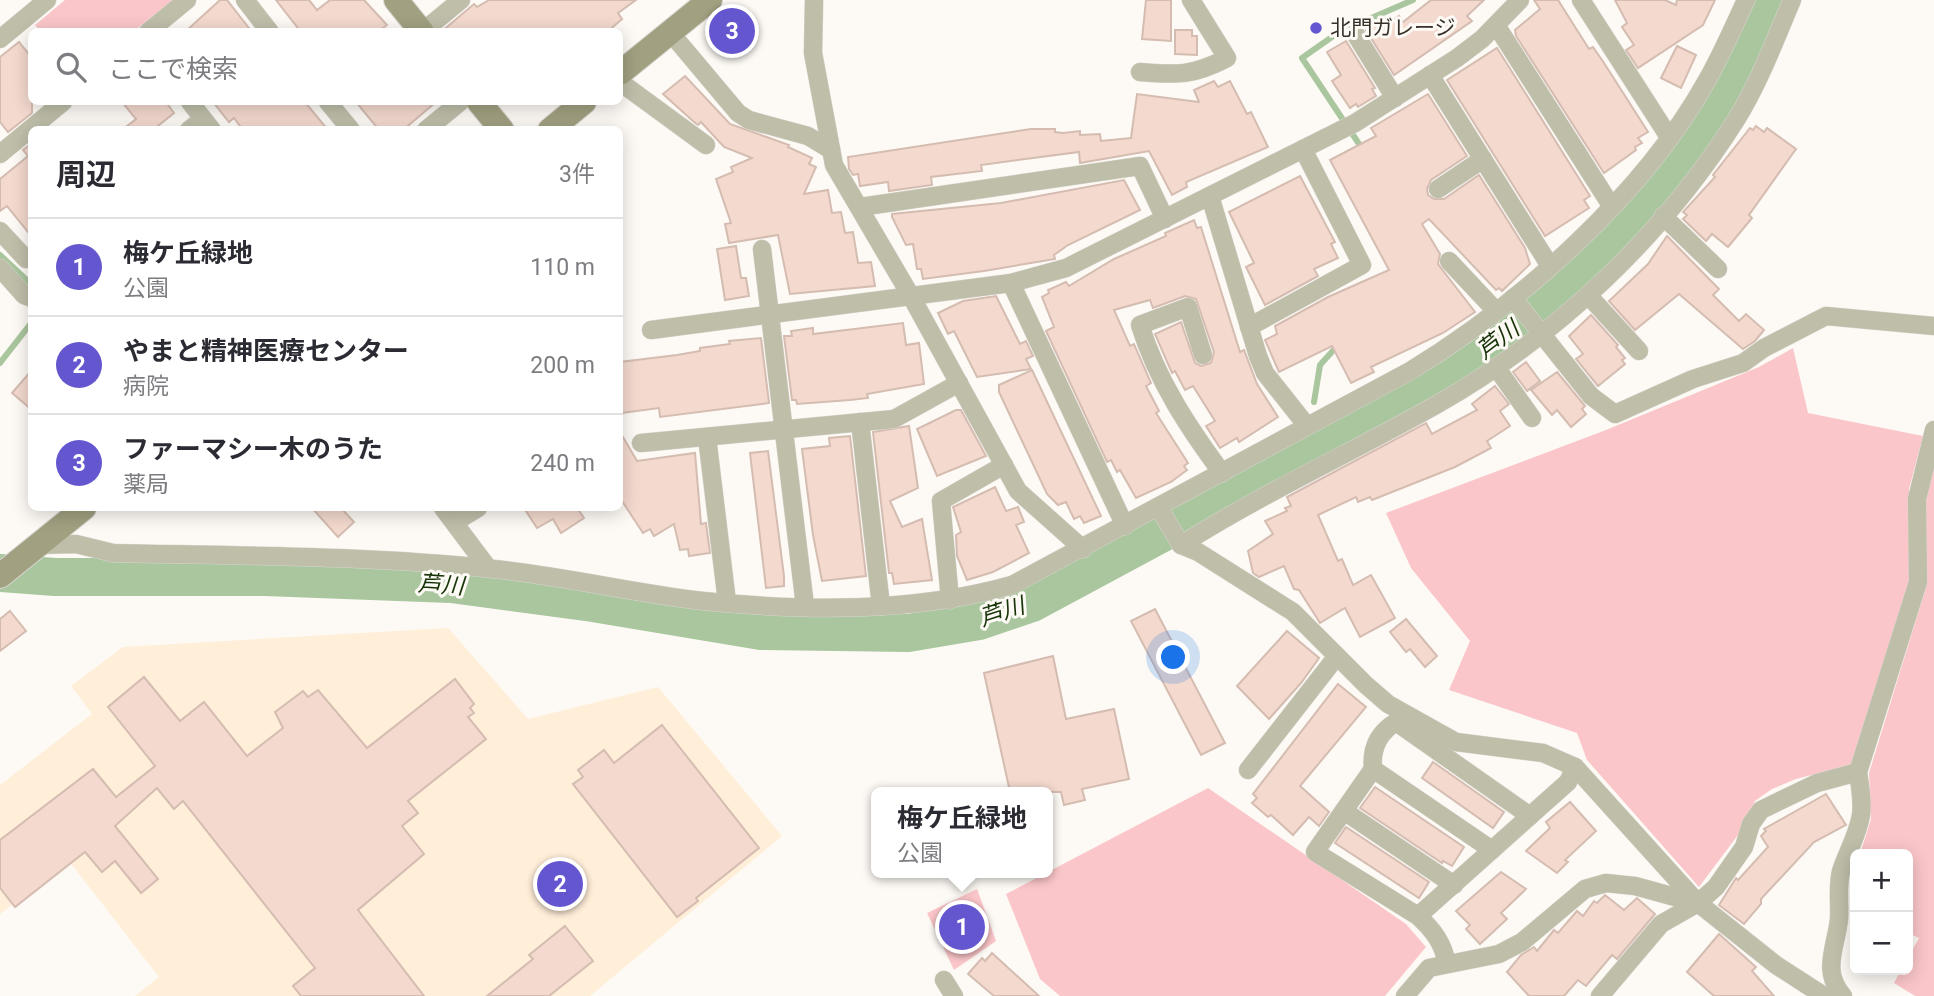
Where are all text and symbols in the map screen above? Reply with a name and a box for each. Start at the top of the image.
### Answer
pin: 3 [709,5,755,57]
place label: 北門ガレージ [1330,16,1456,40]
marker: 北門ガレージ [1308,20,1324,36]
search box [28,28,623,105]
icon: search [52,48,90,86]
text: ここで検索 [108,54,238,84]
text: 周辺 [56,157,116,192]
text: 3件 [559,161,595,188]
text: 梅ケ丘緑地 [123,238,253,268]
text: 1 [72,254,86,281]
text: 110 m [530,254,595,281]
text: 公園 [123,275,169,302]
water label: 芦川 [1472,314,1527,365]
text: やまと精神医療センター [123,336,409,366]
text: 2 [72,352,86,379]
text: 200 m [530,352,595,379]
text: 病院 [123,373,169,400]
text: ファーマシー木のうた [123,434,383,464]
text: 3 [72,450,86,477]
text: 240 m [530,450,595,477]
text: 薬局 [123,471,169,498]
water label: 芦川 [417,570,468,600]
water label: 芦川 [976,591,1031,632]
your location [1156,640,1190,674]
popup [871,787,1053,878]
text: 梅ケ丘緑地 [897,803,1027,833]
text: 公園 [897,840,943,867]
map controls [1850,849,1913,975]
button: + [1850,849,1913,912]
pin: 2 [537,858,583,910]
pin: 1 [939,901,985,953]
button: − [1850,912,1913,975]

